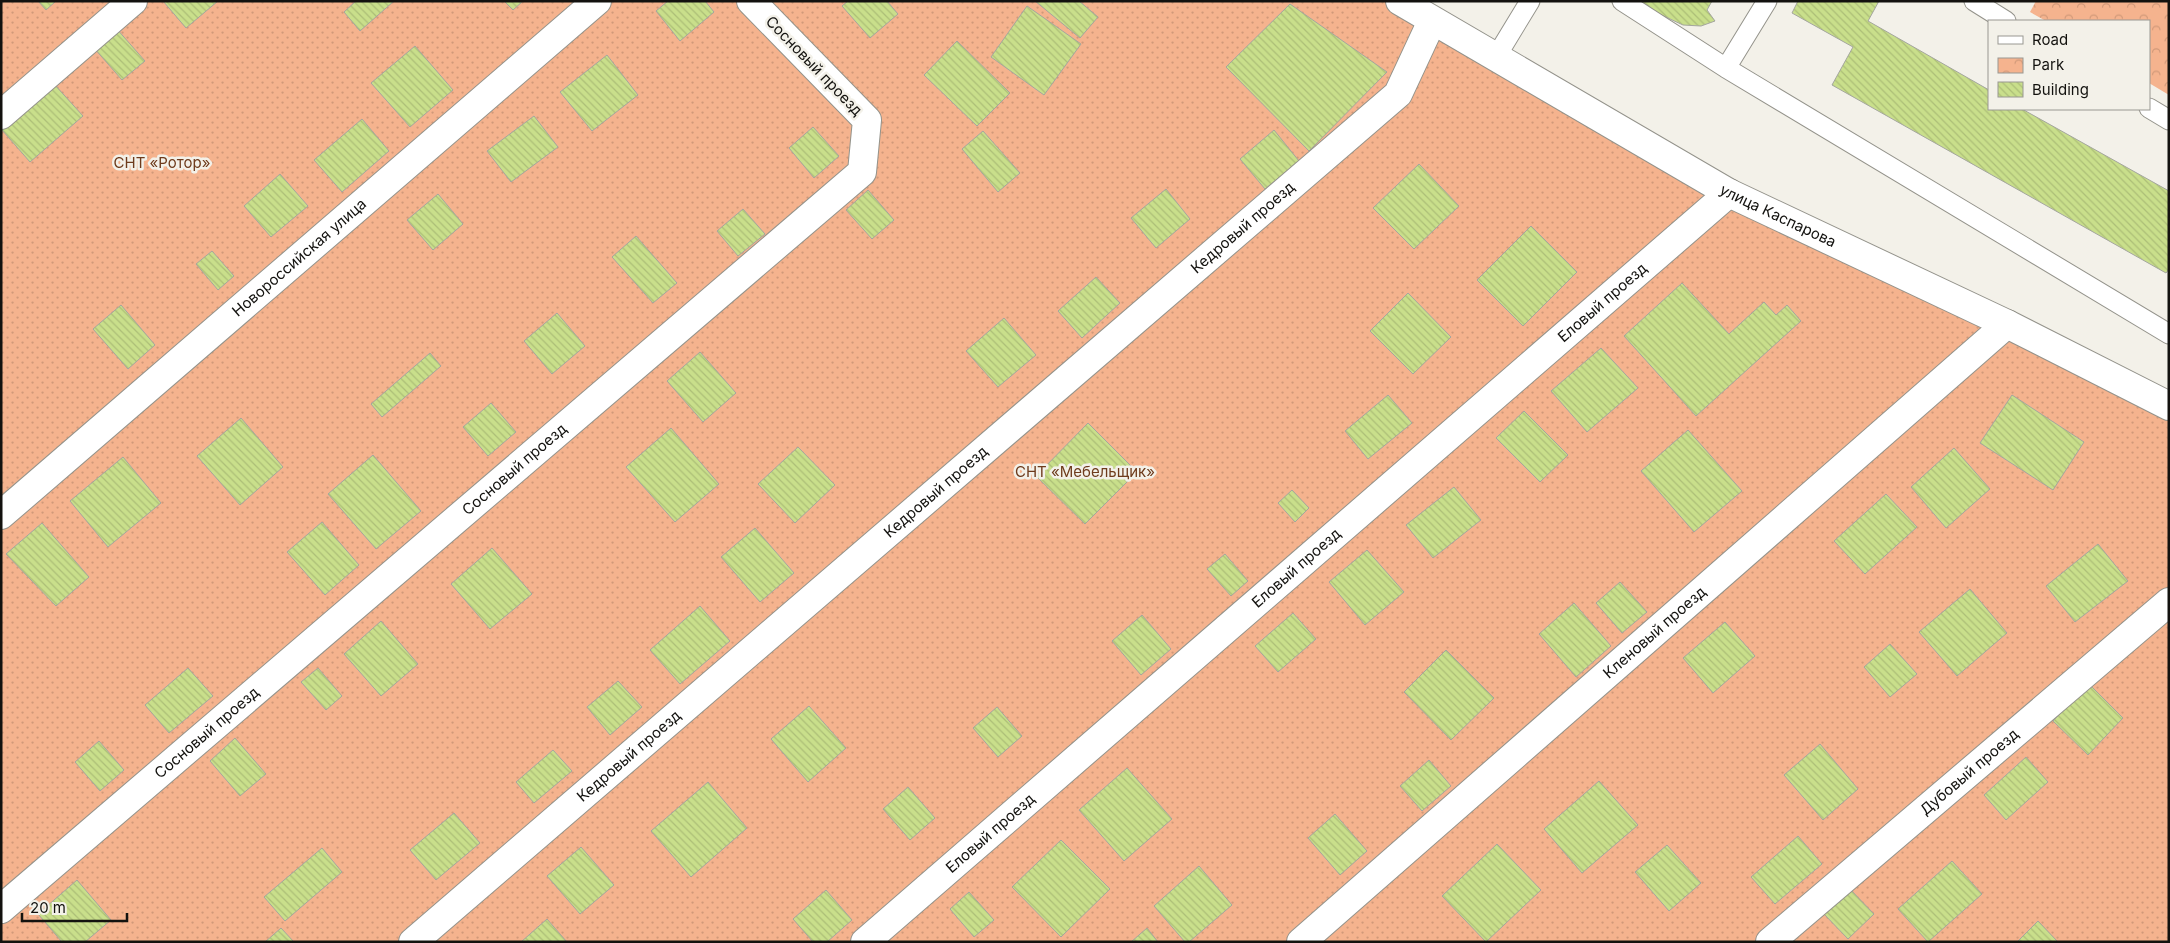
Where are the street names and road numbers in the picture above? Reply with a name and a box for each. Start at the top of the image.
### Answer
street label: Сосновый проезд [762,12,867,120]
street label: Кедровый проезд [1187,177,1298,277]
street label: улица Каспарова [1717,180,1839,251]
street label: Новороссийская улица [228,194,370,320]
street label: Еловый проезд [1554,258,1651,346]
street label: Сосновый проезд [458,419,570,519]
street label: Кедровый проезд [880,441,991,541]
street label: Еловый проезд [1248,524,1345,611]
street label: Кленовый проезд [1599,582,1710,682]
street label: Сосновый проезд [150,682,263,782]
street label: Кедровый проезд [573,706,685,806]
street label: Дубовый проезд [1916,724,2022,819]
street label: Еловый проезд [942,789,1039,877]

